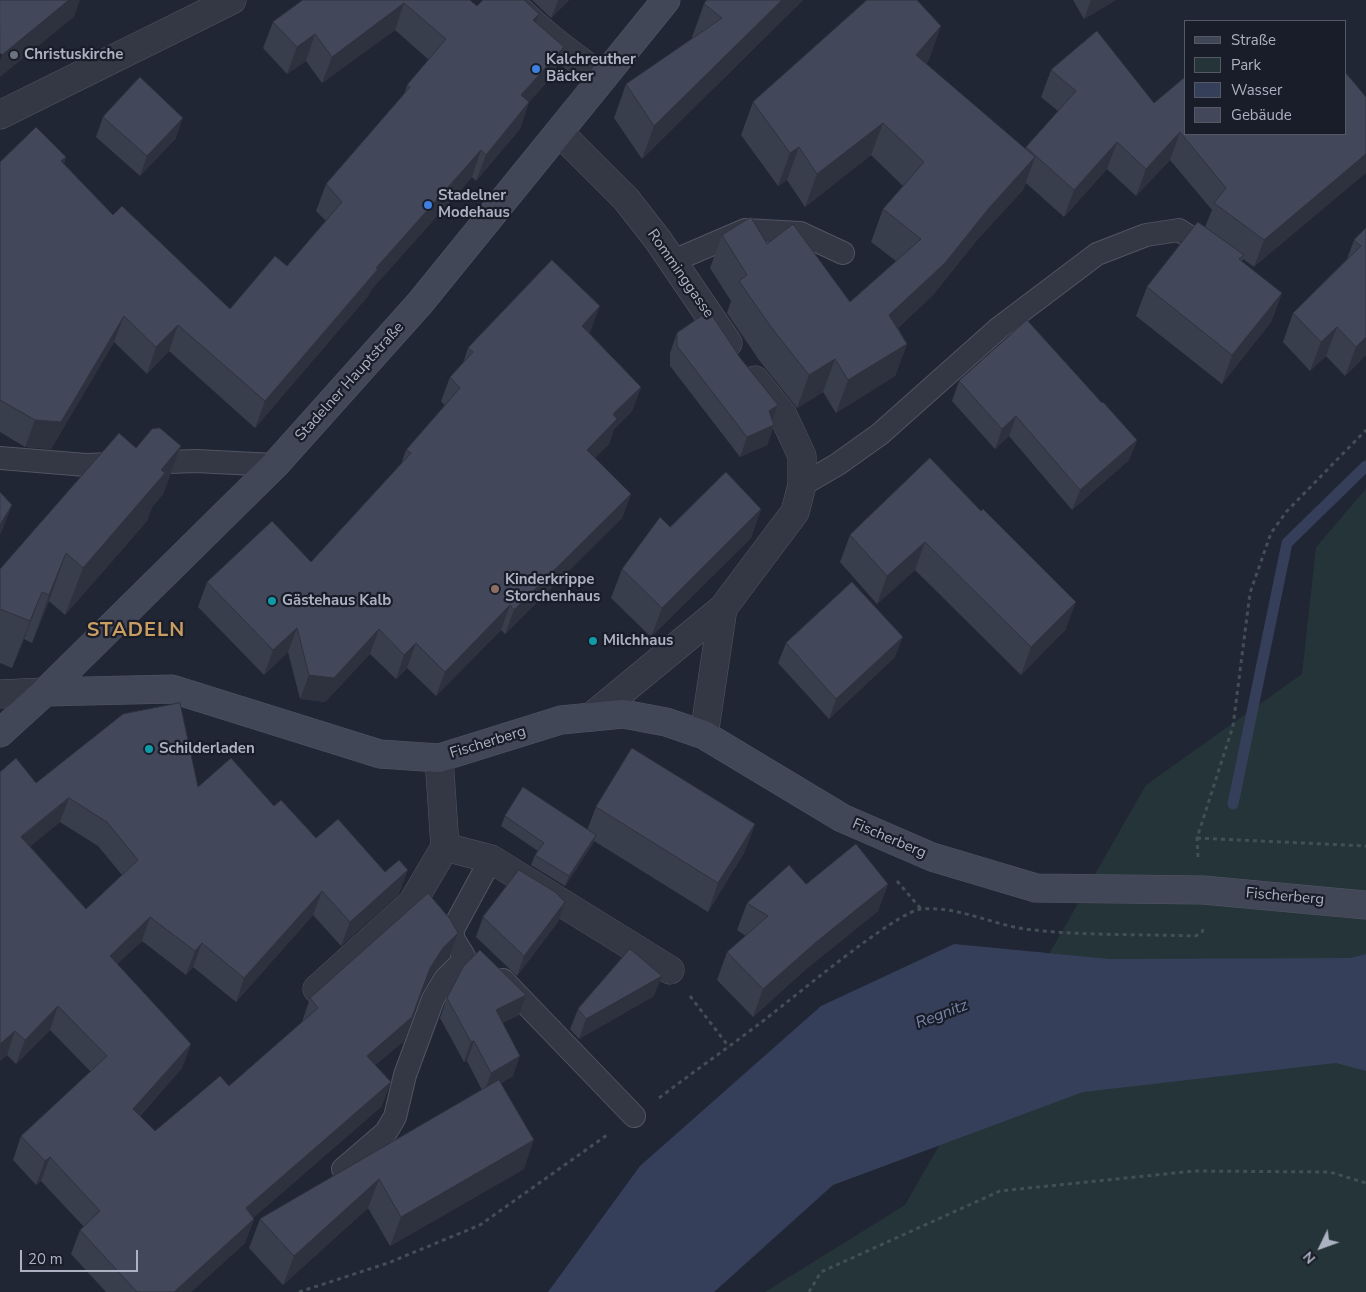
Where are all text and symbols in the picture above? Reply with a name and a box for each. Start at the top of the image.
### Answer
legend [1184,20,1346,135]
text: Straße [1231,30,1276,50]
place label: Christuskirche [24,46,123,64]
marker: Christuskirche [8,49,20,61]
place label: Kalchreuther Bäcker [546,51,636,86]
text: Park [1231,55,1261,75]
marker: Kalchreuther Bäcker [530,63,542,75]
text: Wasser [1231,80,1282,100]
text: Gebäude [1231,105,1292,125]
place label: Stadelner Modehaus [438,187,510,222]
marker: Stadelner Modehaus [422,199,434,211]
street label: Romminggasse [643,226,717,322]
street label: Stadelner Hauptstraße [292,319,408,445]
place label: Kinderkrippe Storchenhaus [505,571,600,606]
marker: Kinderkrippe Storchenhaus [489,583,501,595]
place label: Gästehaus Kalb [282,592,391,610]
marker: Gästehaus Kalb [266,595,278,607]
district label: STADELN [86,619,186,643]
place label: Milchhaus [603,632,673,650]
marker: Milchhaus [587,635,599,647]
street label: Fischerberg [448,723,528,763]
place label: Schilderladen [159,740,255,758]
marker: Schilderladen [143,743,155,755]
street label: Fischerberg [849,815,929,863]
street label: Fischerberg [1245,885,1325,909]
water label: Regnitz [913,996,971,1034]
north arrow [1296,1222,1346,1272]
scale bar [22,1240,140,1272]
text: N [1299,1247,1320,1268]
text: 20 m [28,1249,63,1269]

